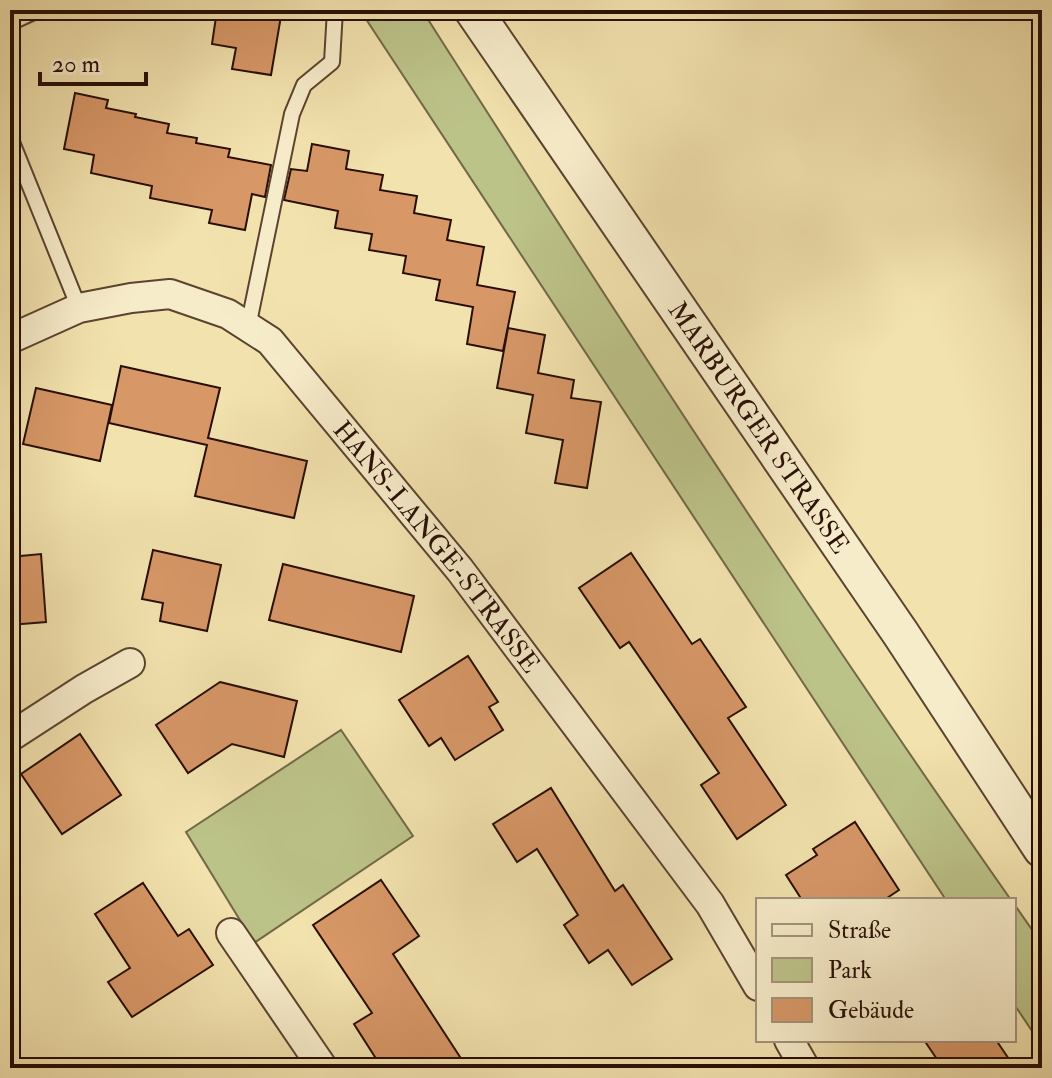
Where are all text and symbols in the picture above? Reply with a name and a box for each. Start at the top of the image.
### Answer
scale bar [40,36,146,86]
text: 20 m [52,49,101,80]
street label: MARBURGER STRASSE [661,296,856,560]
street label: HANS-LANGE-STRASSE [326,415,546,680]
legend [756,898,1016,1042]
text: Straße [828,915,891,946]
text: Park [828,955,872,986]
text: Gebäude [828,995,914,1026]

